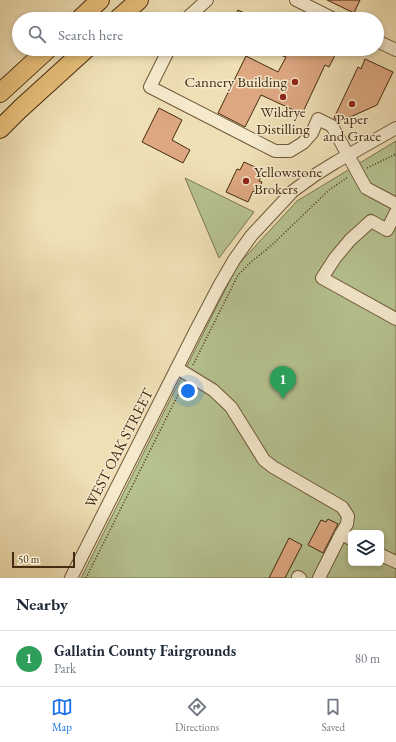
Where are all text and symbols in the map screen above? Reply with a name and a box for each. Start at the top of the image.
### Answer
search box [12,12,384,56]
icon: search [26,23,48,45]
text: Search here [58,25,123,44]
place label: Cannery Building [184,72,287,91]
marker: Cannery Building [290,77,300,87]
marker: Wildrye Distilling [278,92,288,102]
marker: Paper and Grace [347,99,357,109]
place label: Wildrye Distilling [256,102,310,138]
place label: Paper and Grace [323,109,381,145]
place label: Yellowstone Brokers [254,162,323,198]
marker: Yellowstone Brokers [241,176,251,186]
pin: 1 [270,366,296,399]
your location [178,381,198,401]
street label: WEST OAK STREET [80,384,157,511]
map controls [348,530,384,566]
button: layers [348,530,384,566]
scale bar [12,550,75,569]
text: 50 m [18,552,39,566]
text: Nearby [16,593,68,615]
text: Gallatin County Fairgrounds [54,641,236,660]
text: 1 [26,650,32,667]
text: 80 m [355,650,380,667]
text: Park [54,660,76,677]
tab: Map [51,696,73,734]
tab: Directions [175,696,219,734]
tab: Saved [321,696,345,734]

